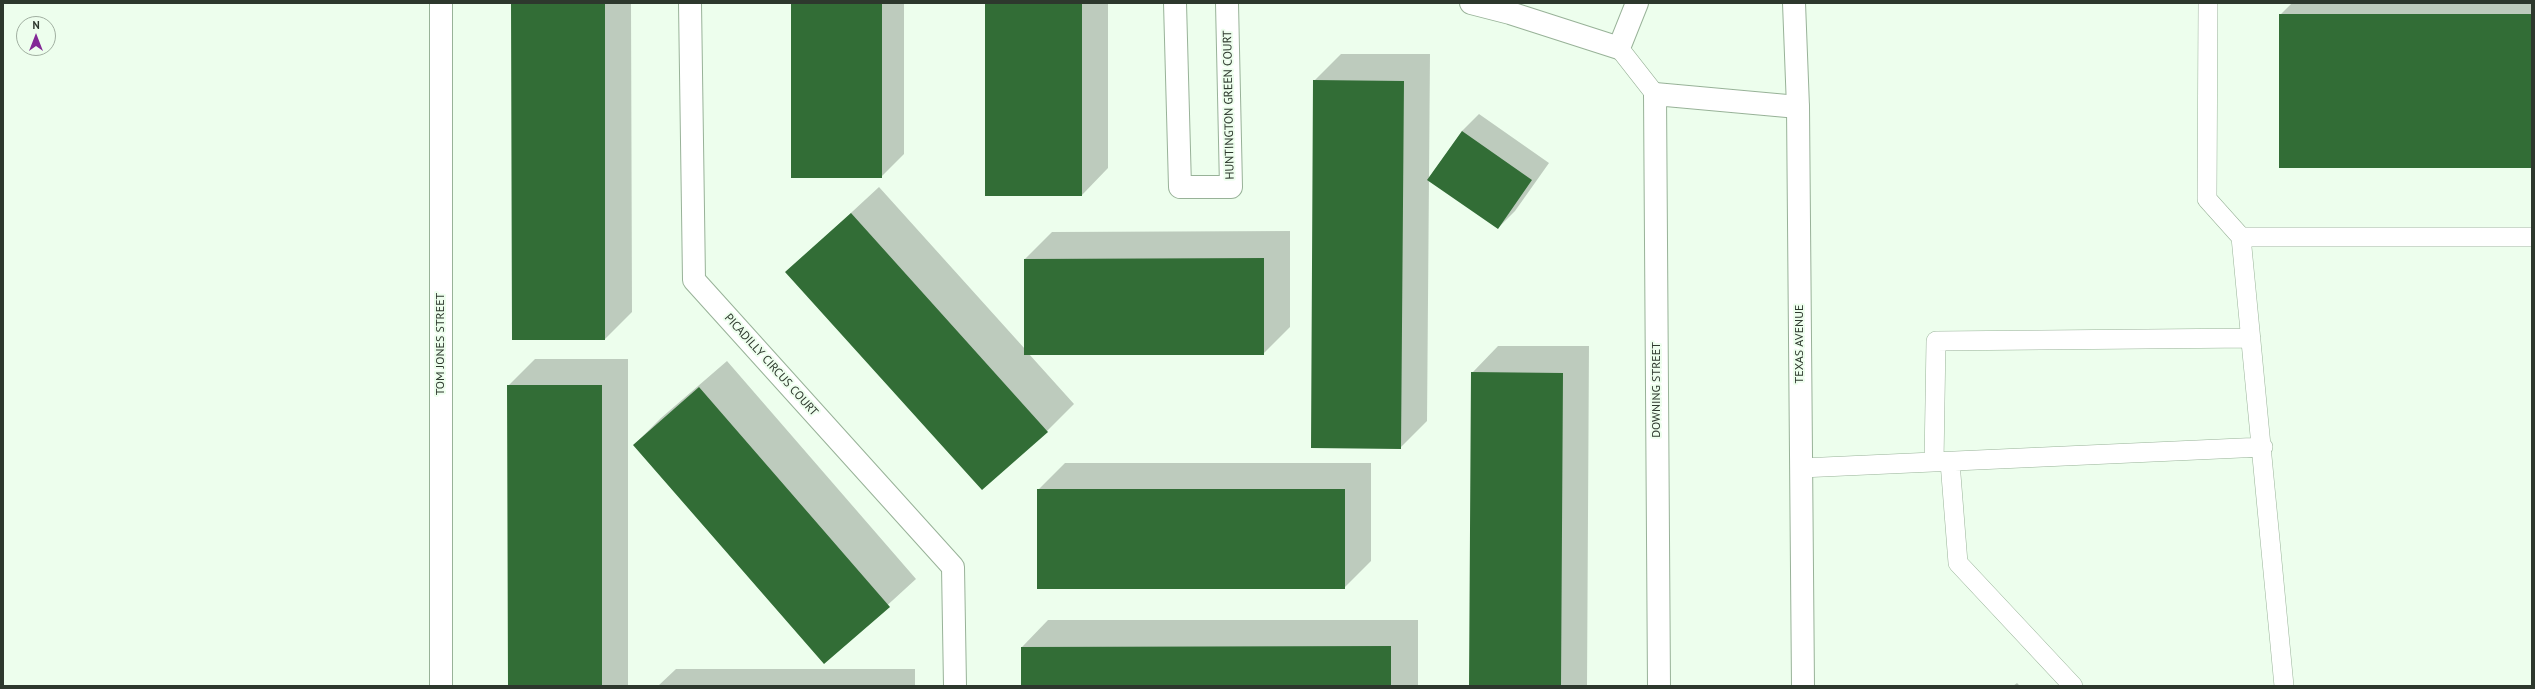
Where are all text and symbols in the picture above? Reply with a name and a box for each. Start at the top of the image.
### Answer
north arrow [16,16,56,56]
text: N [32,18,40,32]
street label: HUNTINGTON GREEN COURT [1220,30,1238,180]
street label: TOM JONES STREET [434,293,448,395]
street label: TEXAS AVENUE [1793,305,1807,383]
street label: PICADILLY CIRCUS COURT [721,311,821,419]
street label: DOWNING STREET [1650,342,1664,438]

